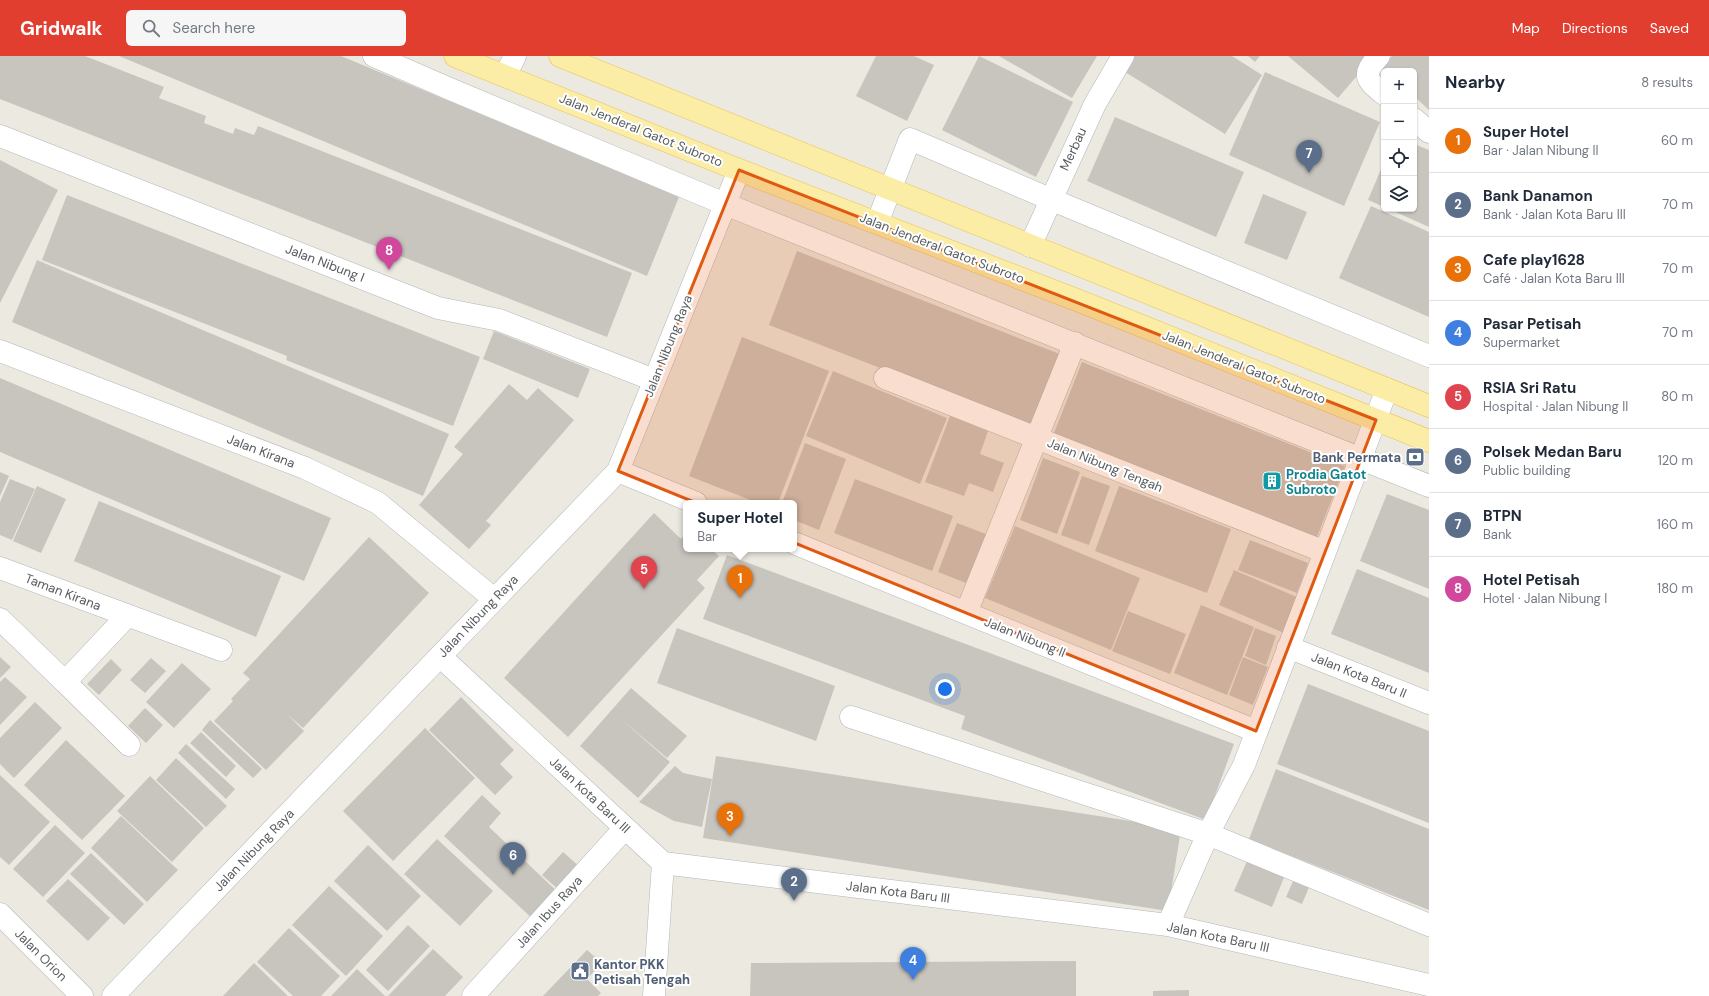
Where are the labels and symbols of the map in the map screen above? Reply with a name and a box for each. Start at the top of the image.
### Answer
street label: Jalan Jenderal Gatot Subroto [557,89,726,171]
street label: Merbau [1056,125,1090,173]
pin: 7 [1296,140,1322,173]
street label: Jalan Jenderal Gatot Subroto [857,209,1027,287]
pin: 8 [376,237,402,270]
street label: Jalan Nibung I [283,240,367,286]
street label: Jalan Nibung Raya [640,292,696,400]
street label: Jalan Jenderal Gatot Subroto [1160,326,1329,408]
street label: Jalan Kirana [225,430,297,472]
street label: Jalan Nibung Tengah [1045,434,1165,496]
bank icon: Bank Permata [1404,446,1426,468]
place label: Bank Permata [1313,449,1401,466]
place label: Prodia Gatot Subroto [1286,466,1366,498]
building icon: Prodia Gatot Subroto [1261,470,1283,492]
pin: 5 [631,556,657,589]
pin: 1 [727,565,753,598]
street label: Taman Kirana [23,570,103,614]
street label: Jalan Nibung Raya [434,571,522,661]
street label: Jalan Nibung II [982,613,1068,661]
street label: Jalan Kota Baru II [1309,648,1409,702]
your location [935,679,955,699]
street label: Jalan Kota Baru III [546,753,634,837]
pin: 3 [717,803,743,836]
street label: Jalan Nibung Raya [210,805,298,895]
pin: 6 [500,842,526,875]
pin: 2 [781,868,807,901]
street label: Jalan Ibus Raya [512,872,586,952]
street label: Jalan Kota Baru III [845,877,951,907]
street label: Jalan Kota Baru III [1165,918,1271,956]
street label: Jalan Orion [11,925,71,985]
pin: 4 [900,947,926,980]
place label: Kantor PKK Petisah Tengah [594,956,690,988]
public building icon: Kantor PKK Petisah Tengah [569,960,591,982]

